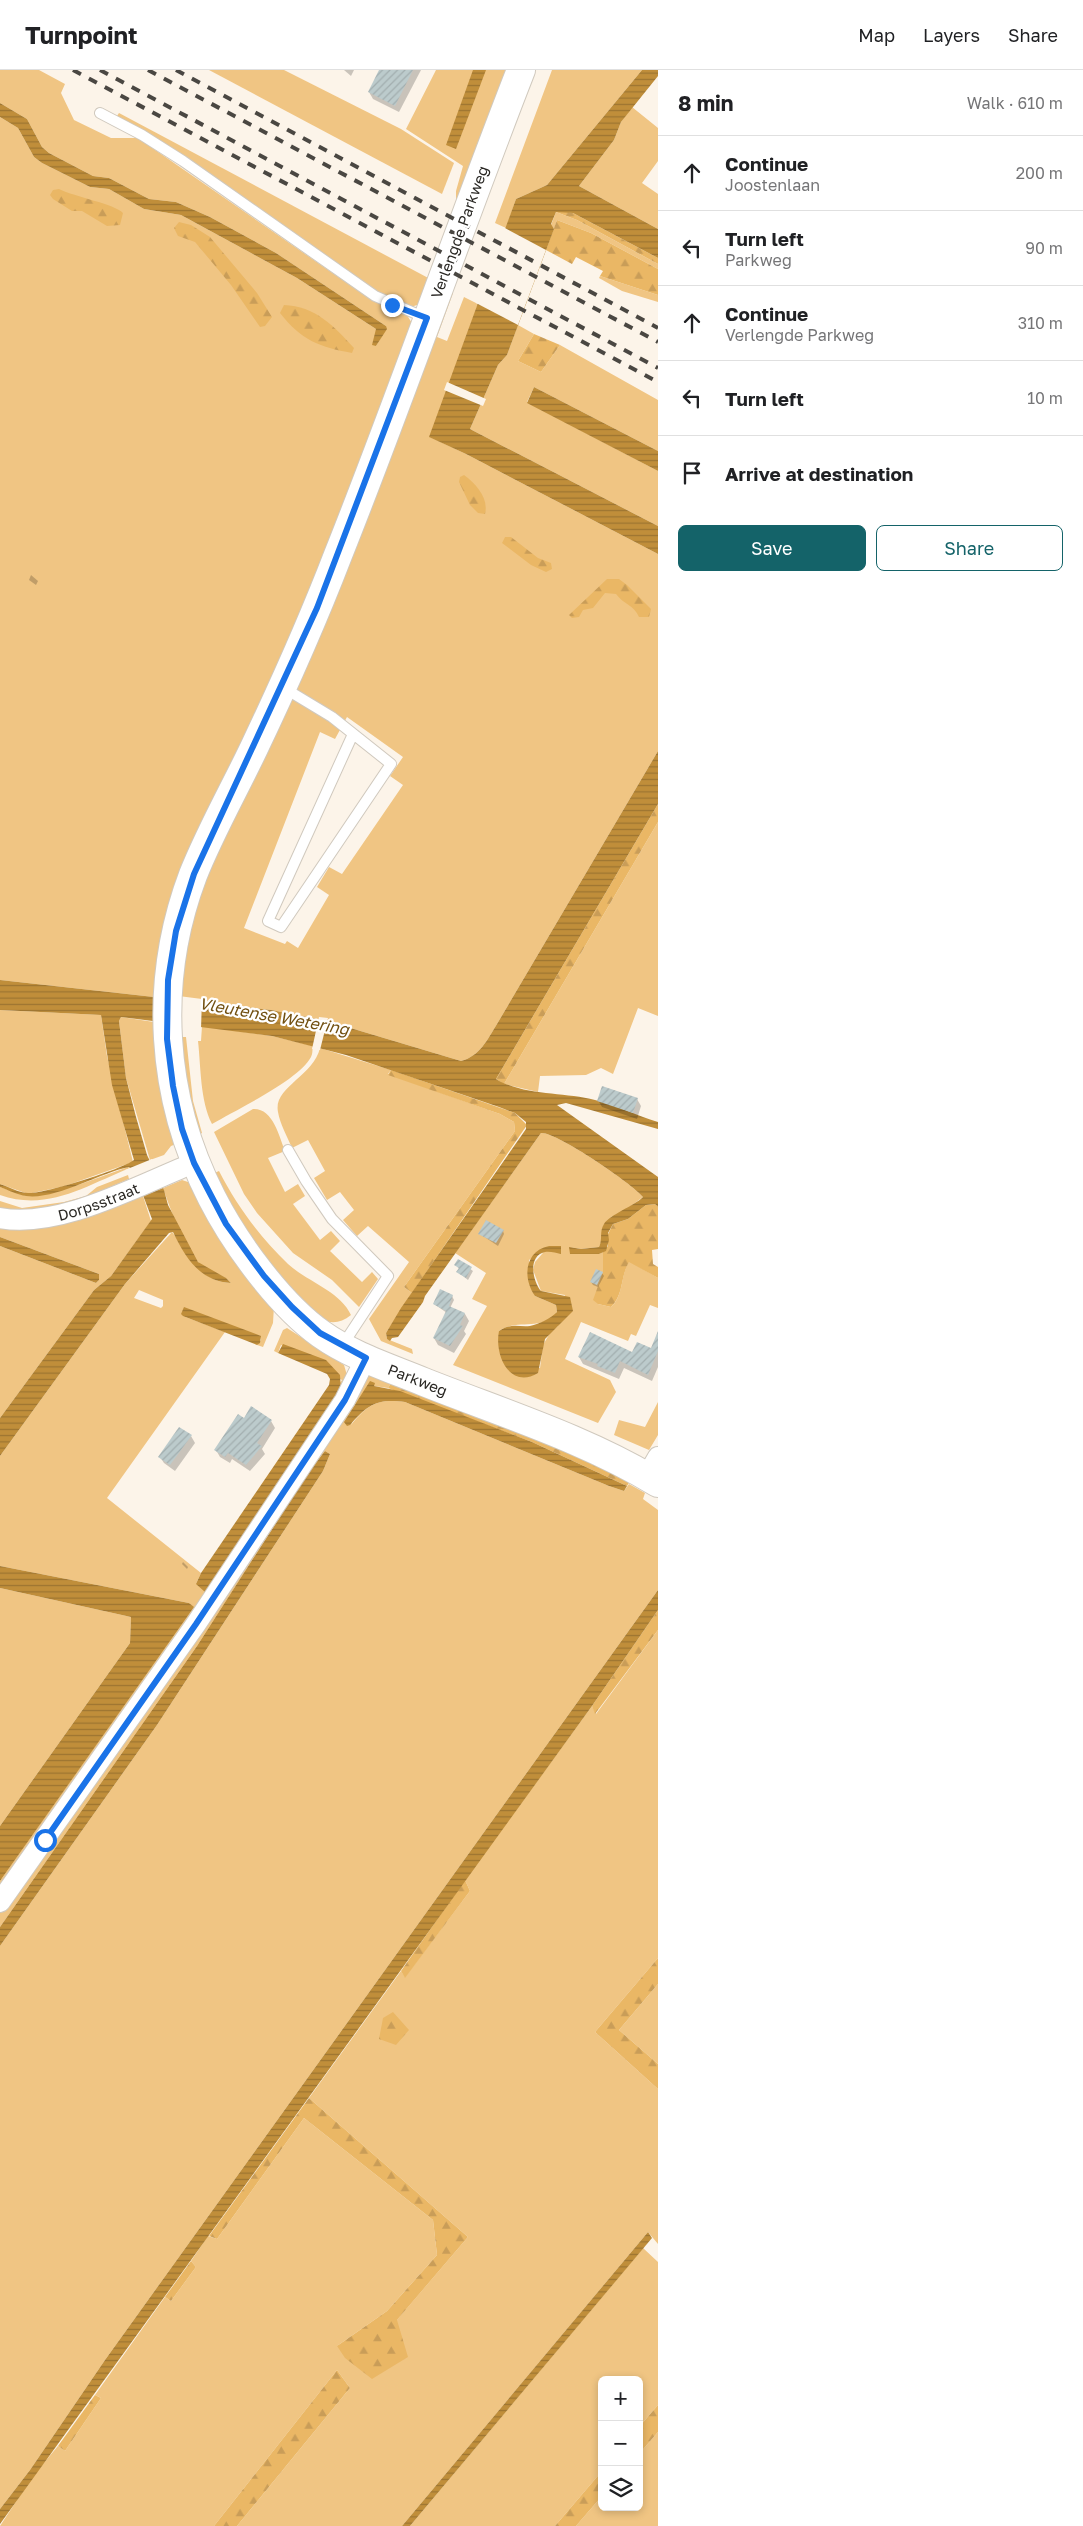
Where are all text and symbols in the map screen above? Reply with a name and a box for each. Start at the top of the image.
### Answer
text: Turnpoint [25,20,138,49]
text: Map [858,24,895,46]
text: Layers [923,24,980,46]
text: Share [1008,24,1058,46]
text: 8 min [678,90,734,116]
text: Walk · 610 m [967,93,1063,113]
text: Continue [725,152,808,175]
icon: ahead [678,159,706,187]
street label: Verlengde Parkweg [427,163,491,301]
text: 200 m [1016,163,1063,183]
text: Joostenlaan [725,175,820,195]
text: Turn left [725,227,804,250]
icon: left [678,234,706,262]
text: 90 m [1025,238,1063,258]
text: Parkweg [725,250,792,270]
route end [381,294,404,317]
text: Continue [725,302,808,325]
icon: ahead [678,309,706,337]
text: 310 m [1018,313,1063,333]
text: Verlengde Parkweg [725,325,874,345]
icon: left [678,384,706,412]
text: Turn left [725,387,804,410]
text: 10 m [1027,388,1063,408]
icon: arrive [678,459,706,487]
text: Arrive at destination [725,462,913,485]
button: Save [678,525,866,571]
button: Share [876,525,1063,571]
water label: Vleutense Wetering [198,993,352,1039]
street label: Dorpsstraat [56,1179,142,1224]
street label: Parkweg [385,1360,450,1399]
route start [34,1829,57,1852]
map controls [598,2376,643,2511]
button: + [598,2376,643,2421]
button: − [598,2421,643,2466]
button: layers [598,2466,643,2511]

